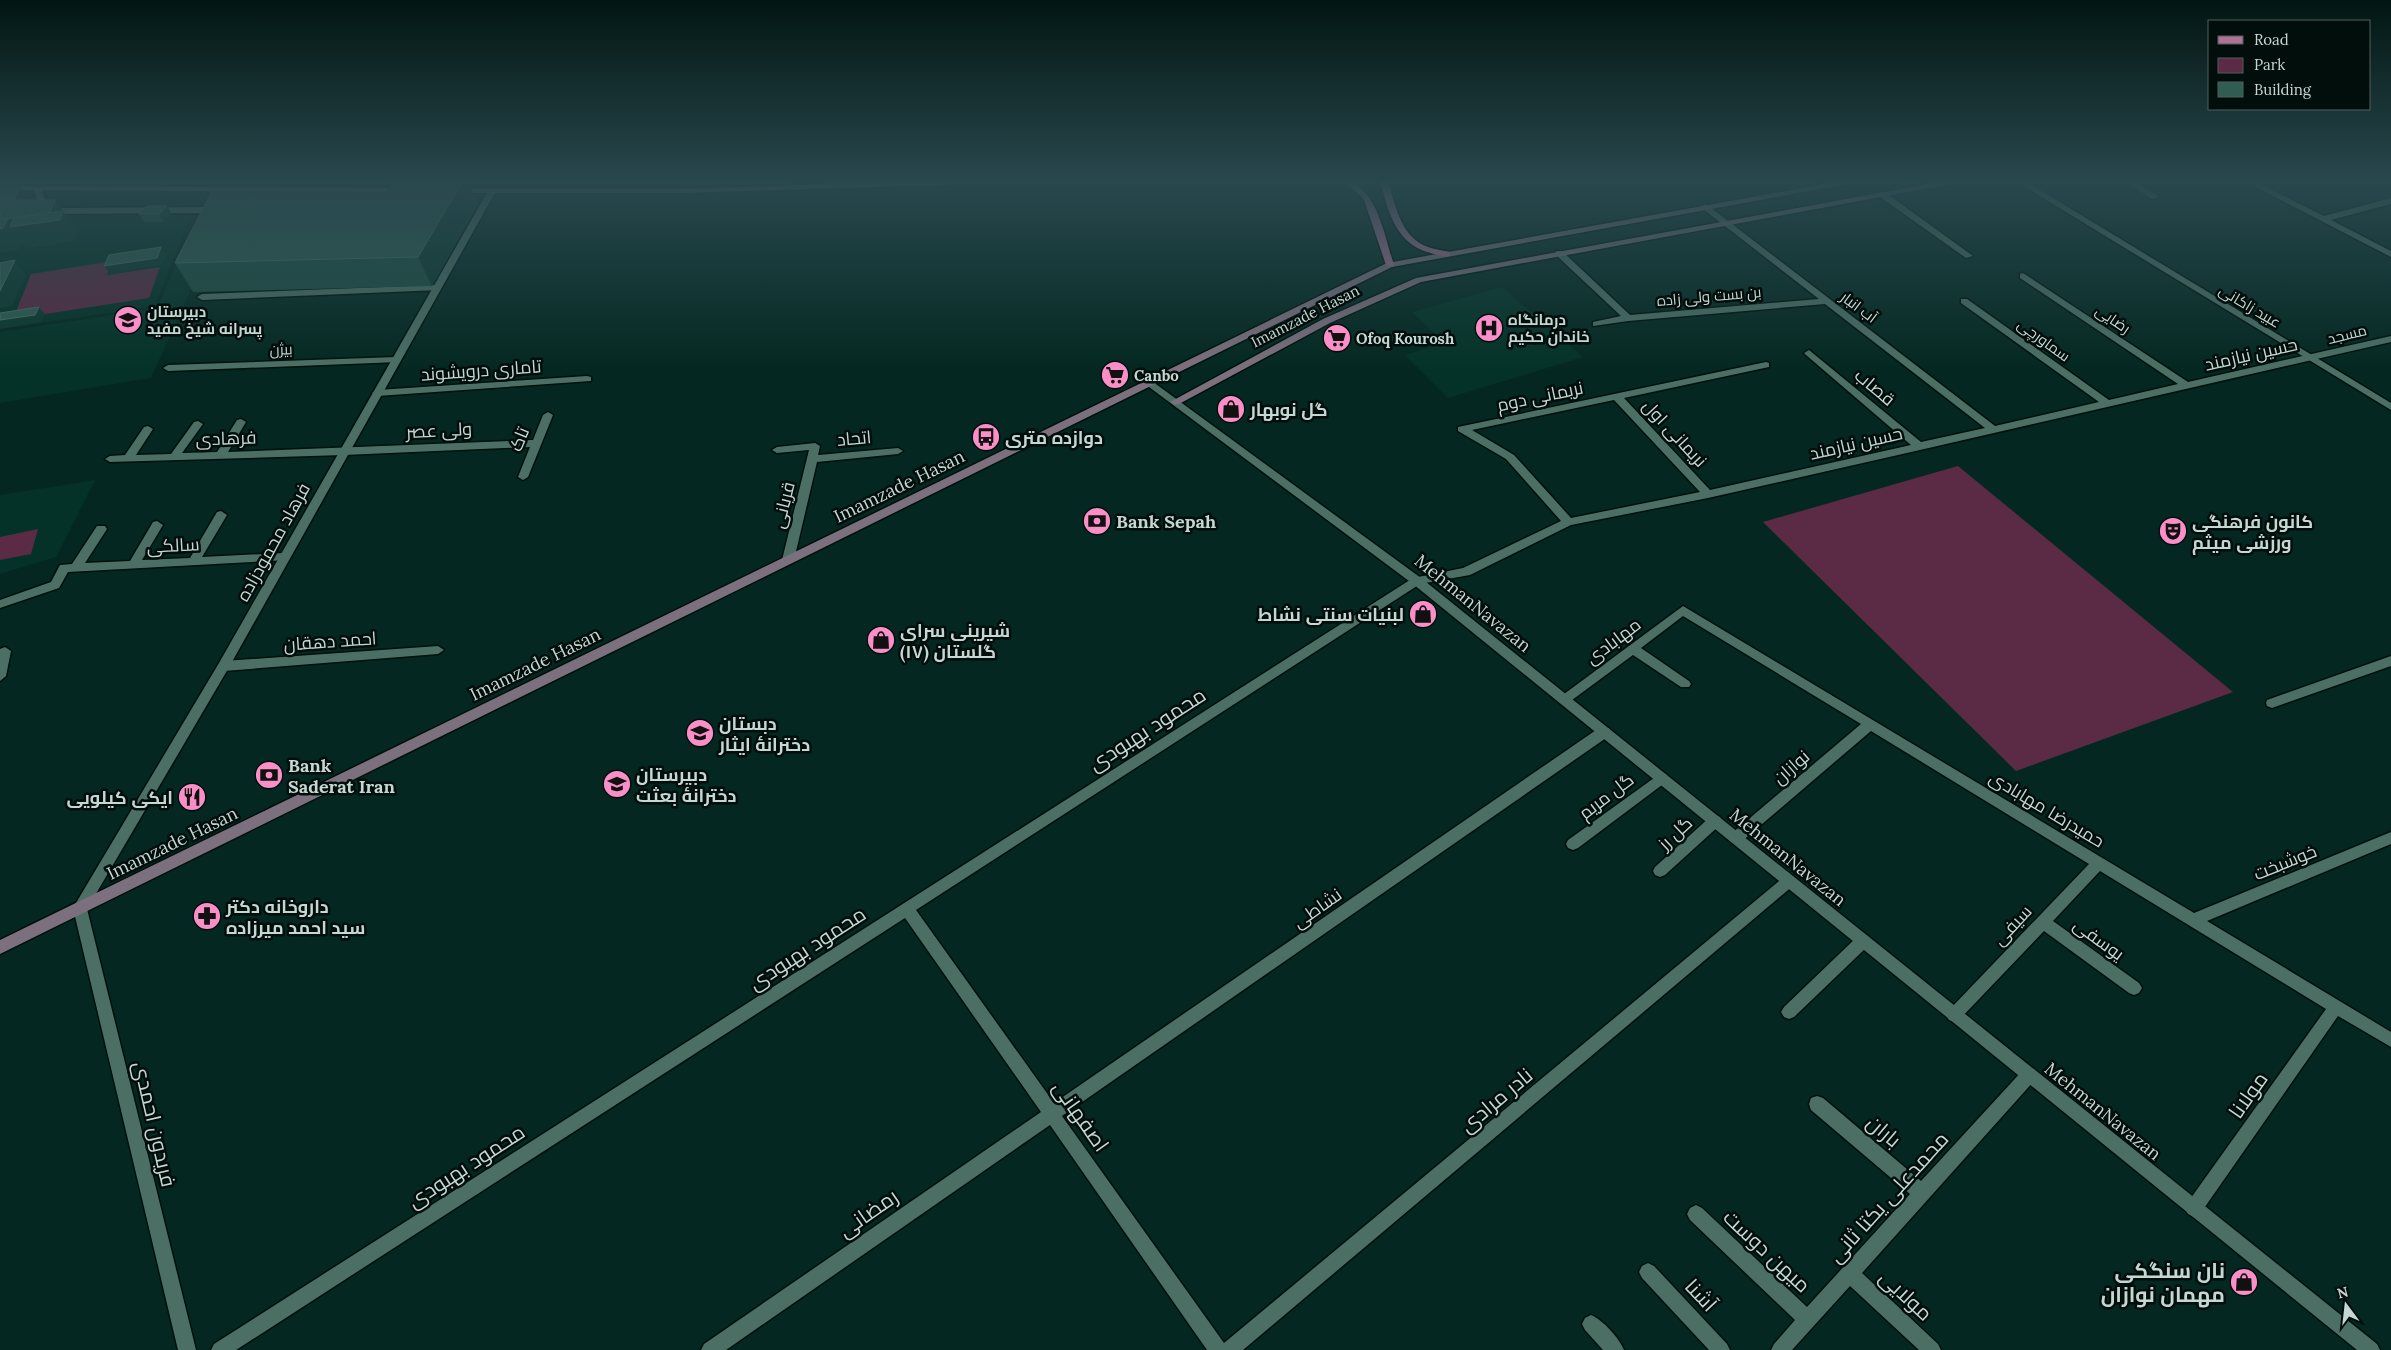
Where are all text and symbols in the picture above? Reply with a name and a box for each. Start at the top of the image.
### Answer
legend [2208,20,2371,110]
text: Road [2254,30,2289,49]
text: Park [2254,55,2285,74]
text: Building [2254,80,2312,99]
street label: عبید زاکانی [2215,280,2284,333]
street label: Imamzade Hasan [1248,281,1362,351]
street label: بن بست ولی زاده [1656,282,1762,311]
street label: آب انبار [1836,287,1881,327]
street label: رضایی [2091,301,2134,338]
place label: دبیرستان پسرانه شیخ مفید [147,302,263,340]
school or university icon: دبیرستان پسرانه شیخ مفید [113,305,143,335]
place label: درمانگاه خاندان حکیم [1508,310,1590,347]
hospital icon: درمانگاه خاندان حکیم [1474,313,1504,343]
street label: سماورچی [2013,314,2074,366]
street label: مسجد [2325,320,2369,348]
supermarket icon: Ofoq Kourosh [1322,323,1352,353]
place label: Ofoq Kourosh [1356,329,1455,348]
street label: حسین نیازمند [2202,332,2300,376]
street label: بیژن [269,339,293,360]
street label: تاماری درویشوند [420,354,542,386]
supermarket icon: Canbo [1100,360,1130,390]
street label: قصاب [1850,363,1900,411]
place label: Canbo [1134,366,1179,385]
street label: نریمانی دوم [1495,376,1585,417]
shop icon: گل نوبهار [1216,394,1246,424]
street label: نریمانی اول [1638,394,1712,472]
place label: گل نوبهار [1249,398,1328,421]
street label: ولی عصر [404,417,473,443]
street label: حسین نیازمند [1807,421,1905,465]
bus stop icon: دوازده متری [971,422,1001,452]
street label: تاک [504,423,534,455]
street label: فرهادی [195,425,257,451]
street label: اتحاد [836,425,872,451]
place label: دوازده متری [1005,426,1103,449]
street label: Imamzade Hasan [830,444,968,528]
street label: فرهاد محمودزاده [231,479,315,605]
street label: قربانی [766,479,800,531]
bank icon: Bank Sepah [1082,506,1112,536]
place label: Bank Sepah [1116,510,1216,533]
place label: کانون فرهنگی ورزشی میثم [2192,510,2313,555]
theatre icon: کانون فرهنگی ورزشی میثم [2158,516,2188,546]
street label: سالکی [146,532,200,558]
street label: MehmanNavazan [1410,549,1536,657]
shop icon: لبنیات سنتی نشاط [1408,599,1438,629]
place label: لبنیات سنتی نشاط [1258,603,1404,626]
street label: مهابادی [1581,613,1645,669]
place label: شیرینی سرای گلستان (۱۷) [900,619,1010,663]
street label: Imamzade Hasan [466,622,604,706]
shop icon: شیرینی سرای گلستان (۱۷) [866,625,896,655]
street label: احمد دهقان [283,626,377,656]
street label: محمود بهبودی [1083,681,1211,777]
place label: دبستان دخترانهٔ ایثار [718,712,810,756]
school or university icon: دبستان دخترانهٔ ایثار [685,718,715,748]
street label: نوازان [1768,745,1814,789]
place label: Bank Saderat Iran [288,754,395,798]
bank icon: Bank Saderat Iran [254,760,284,790]
place label: دبیرستان دخترانهٔ بعثت [636,763,737,807]
street label: حمیدرضا مهابادی [1985,766,2109,852]
street label: گل مریم [1574,768,1639,825]
school or university icon: دبیرستان دخترانهٔ بعثت [602,769,632,799]
restaurant icon: ایکی کیلویی [177,782,207,812]
place label: ایکی کیلویی [66,786,173,809]
street label: Imamzade Hasan [103,801,241,885]
street label: MehmanNavazan [1725,803,1851,911]
street label: گل رز [1652,811,1697,855]
street label: خوشبخت [2250,839,2320,885]
street label: نشاطی [1288,883,1346,933]
place label: داروخانه دکتر سید احمد میرزاده [225,895,365,939]
street label: محمود بهبودی [743,900,871,996]
street label: سیفی [1987,900,2037,950]
pharmacy icon: داروخانه دکتر سید احمد میرزاده [192,901,222,931]
street label: یوسفی [2069,913,2129,965]
street label: MehmanNavazan [2040,1057,2166,1165]
street label: فریدون احمدی [127,1058,183,1190]
street label: نادر مرادی [1454,1062,1538,1138]
street label: مولانا [2222,1066,2274,1124]
street label: اصفهانی [1047,1075,1115,1157]
street label: باران [1861,1109,1907,1153]
street label: محمود بهبودی [402,1118,530,1214]
street label: محمدعلی یکتا ثانی [1822,1126,1954,1268]
street label: رمضانی [833,1183,903,1243]
street label: میهن دوست [1718,1204,1816,1298]
place label: نان سنگکی مهمان‌ نوازان [2101,1257,2225,1308]
street label: مولایی [1874,1264,1938,1326]
shop icon: نان سنگکی مهمان‌ نوازان [2229,1267,2259,1297]
street label: آشنا [1679,1273,1723,1317]
north arrow [2321,1280,2371,1330]
text: N [2335,1282,2350,1303]

